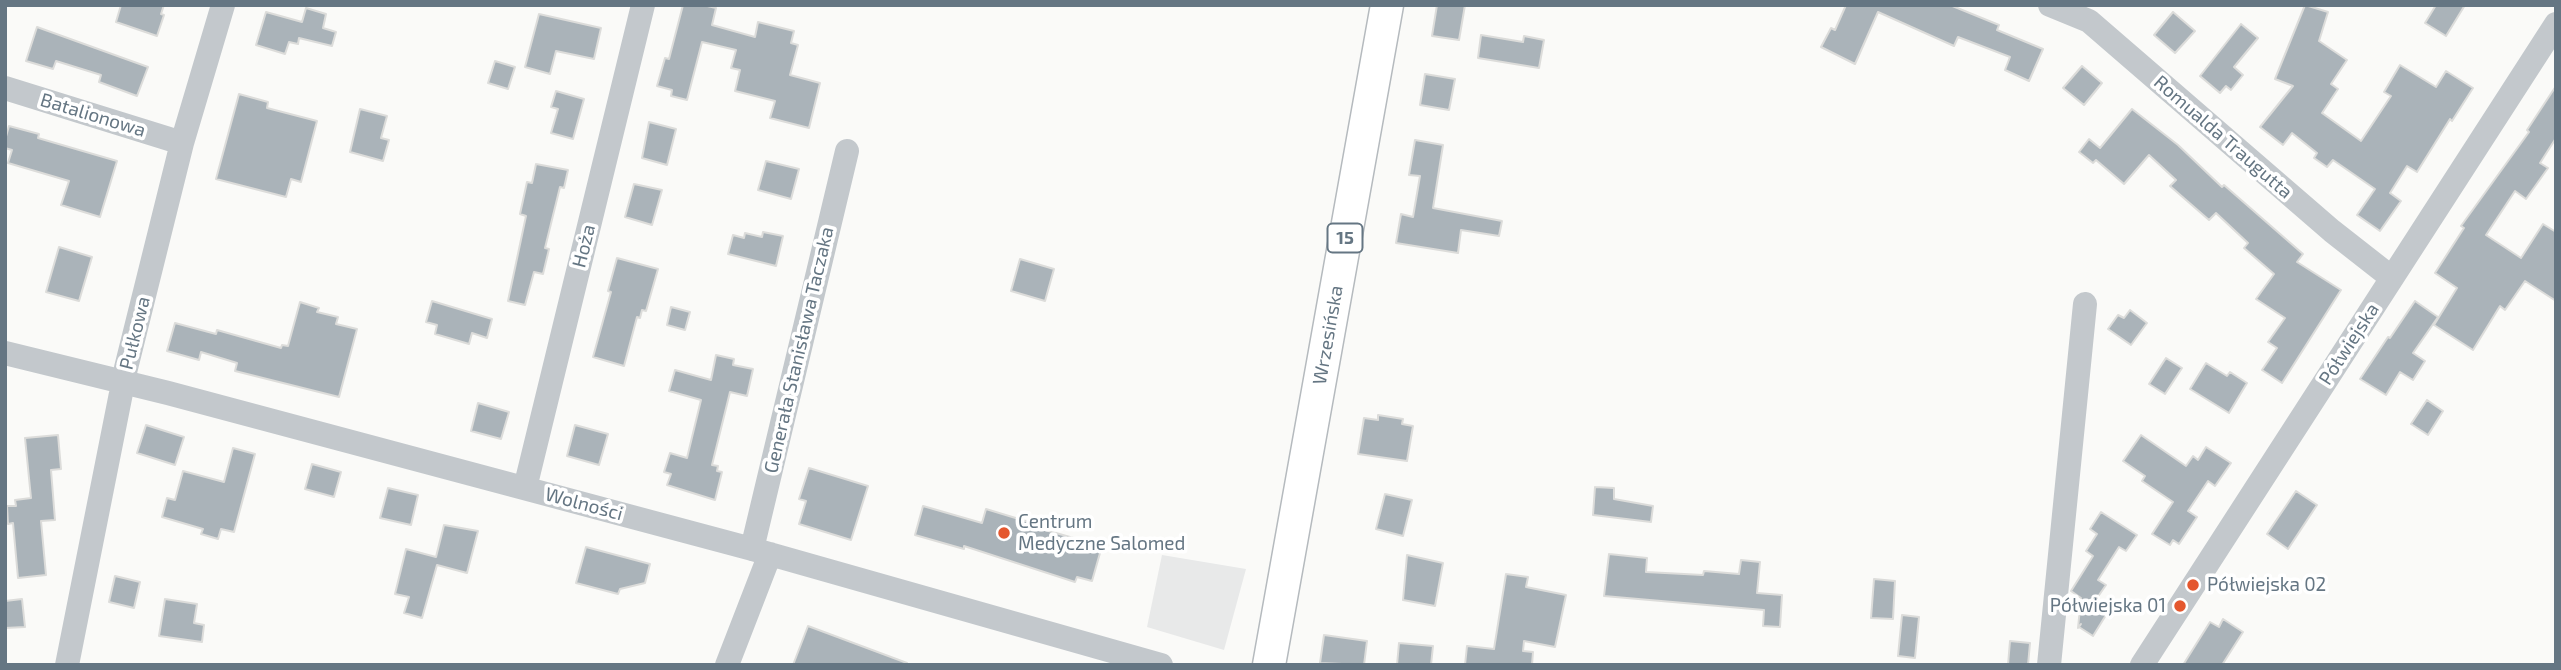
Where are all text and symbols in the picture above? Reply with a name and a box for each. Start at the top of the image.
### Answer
street label: Romualda Traugutta [2149,71,2297,203]
street label: Batalionowa [38,88,148,142]
street label: Hoża [568,222,600,270]
road number: 15 [1328,224,1362,252]
street label: Generała Stanisława Taczaka [760,225,838,475]
street label: Wrzesińska [1308,284,1348,386]
street label: Pułkowa [115,294,155,372]
street label: Półwiejska [2314,299,2384,389]
street label: Wolności [543,483,625,525]
place label: Centrum Medyczne Salomed [1018,511,1185,555]
marker: Centrum Medyczne Salomed [996,525,1012,541]
place label: Półwiejska 02 [2207,574,2326,596]
marker: Półwiejska 02 [2185,577,2201,593]
place label: Półwiejska 01 [2050,595,2166,617]
marker: Półwiejska 01 [2172,598,2188,614]

